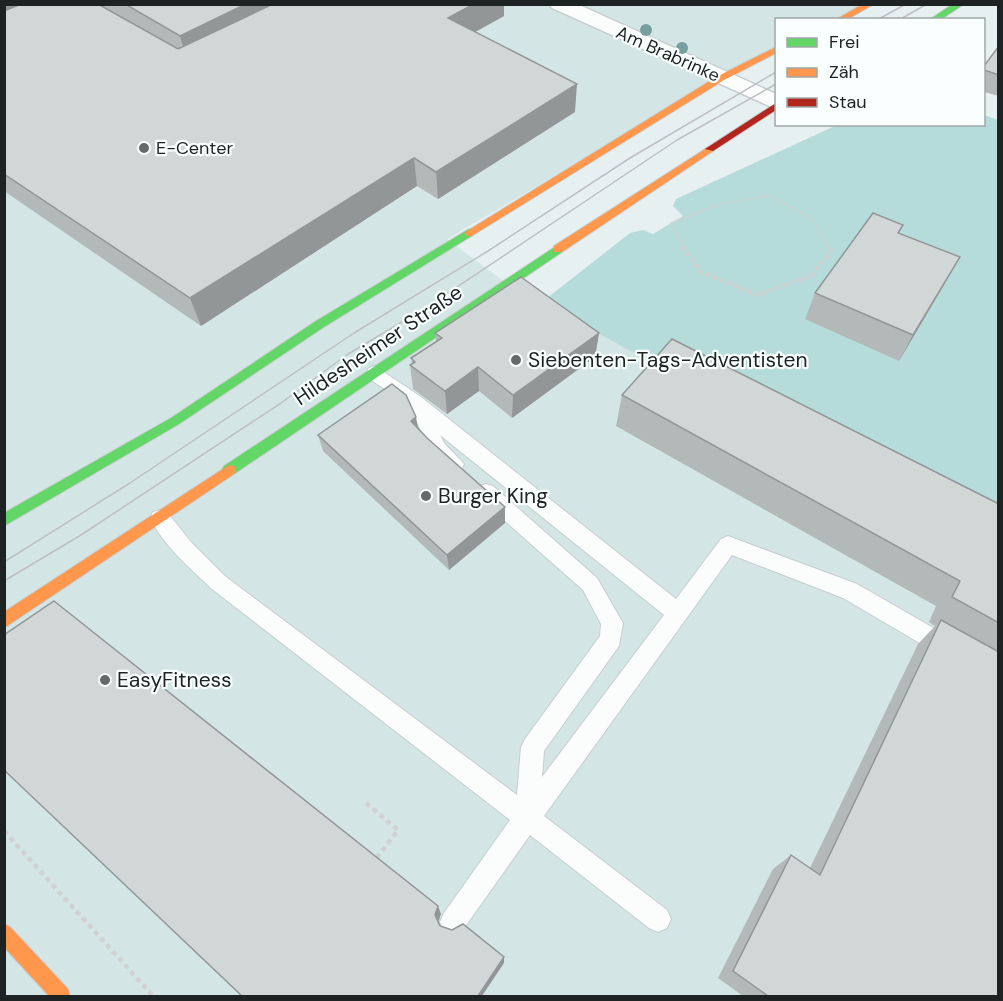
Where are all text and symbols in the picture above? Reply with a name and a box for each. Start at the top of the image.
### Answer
legend [775,18,985,126]
street label: Am Brabrinke [612,20,724,88]
text: Frei [829,30,860,54]
text: Zäh [829,60,859,84]
text: Stau [829,90,867,114]
place label: E-Center [156,136,233,160]
marker: E-Center [137,141,151,155]
street label: Hildesheimer Straße [288,278,468,412]
place label: Siebenten-Tags-Adventisten [528,346,808,374]
marker: Siebenten-Tags-Adventisten [509,353,523,367]
place label: Burger King [438,482,548,510]
marker: Burger King [419,489,433,503]
place label: EasyFitness [117,666,232,694]
marker: EasyFitness [98,673,112,687]

